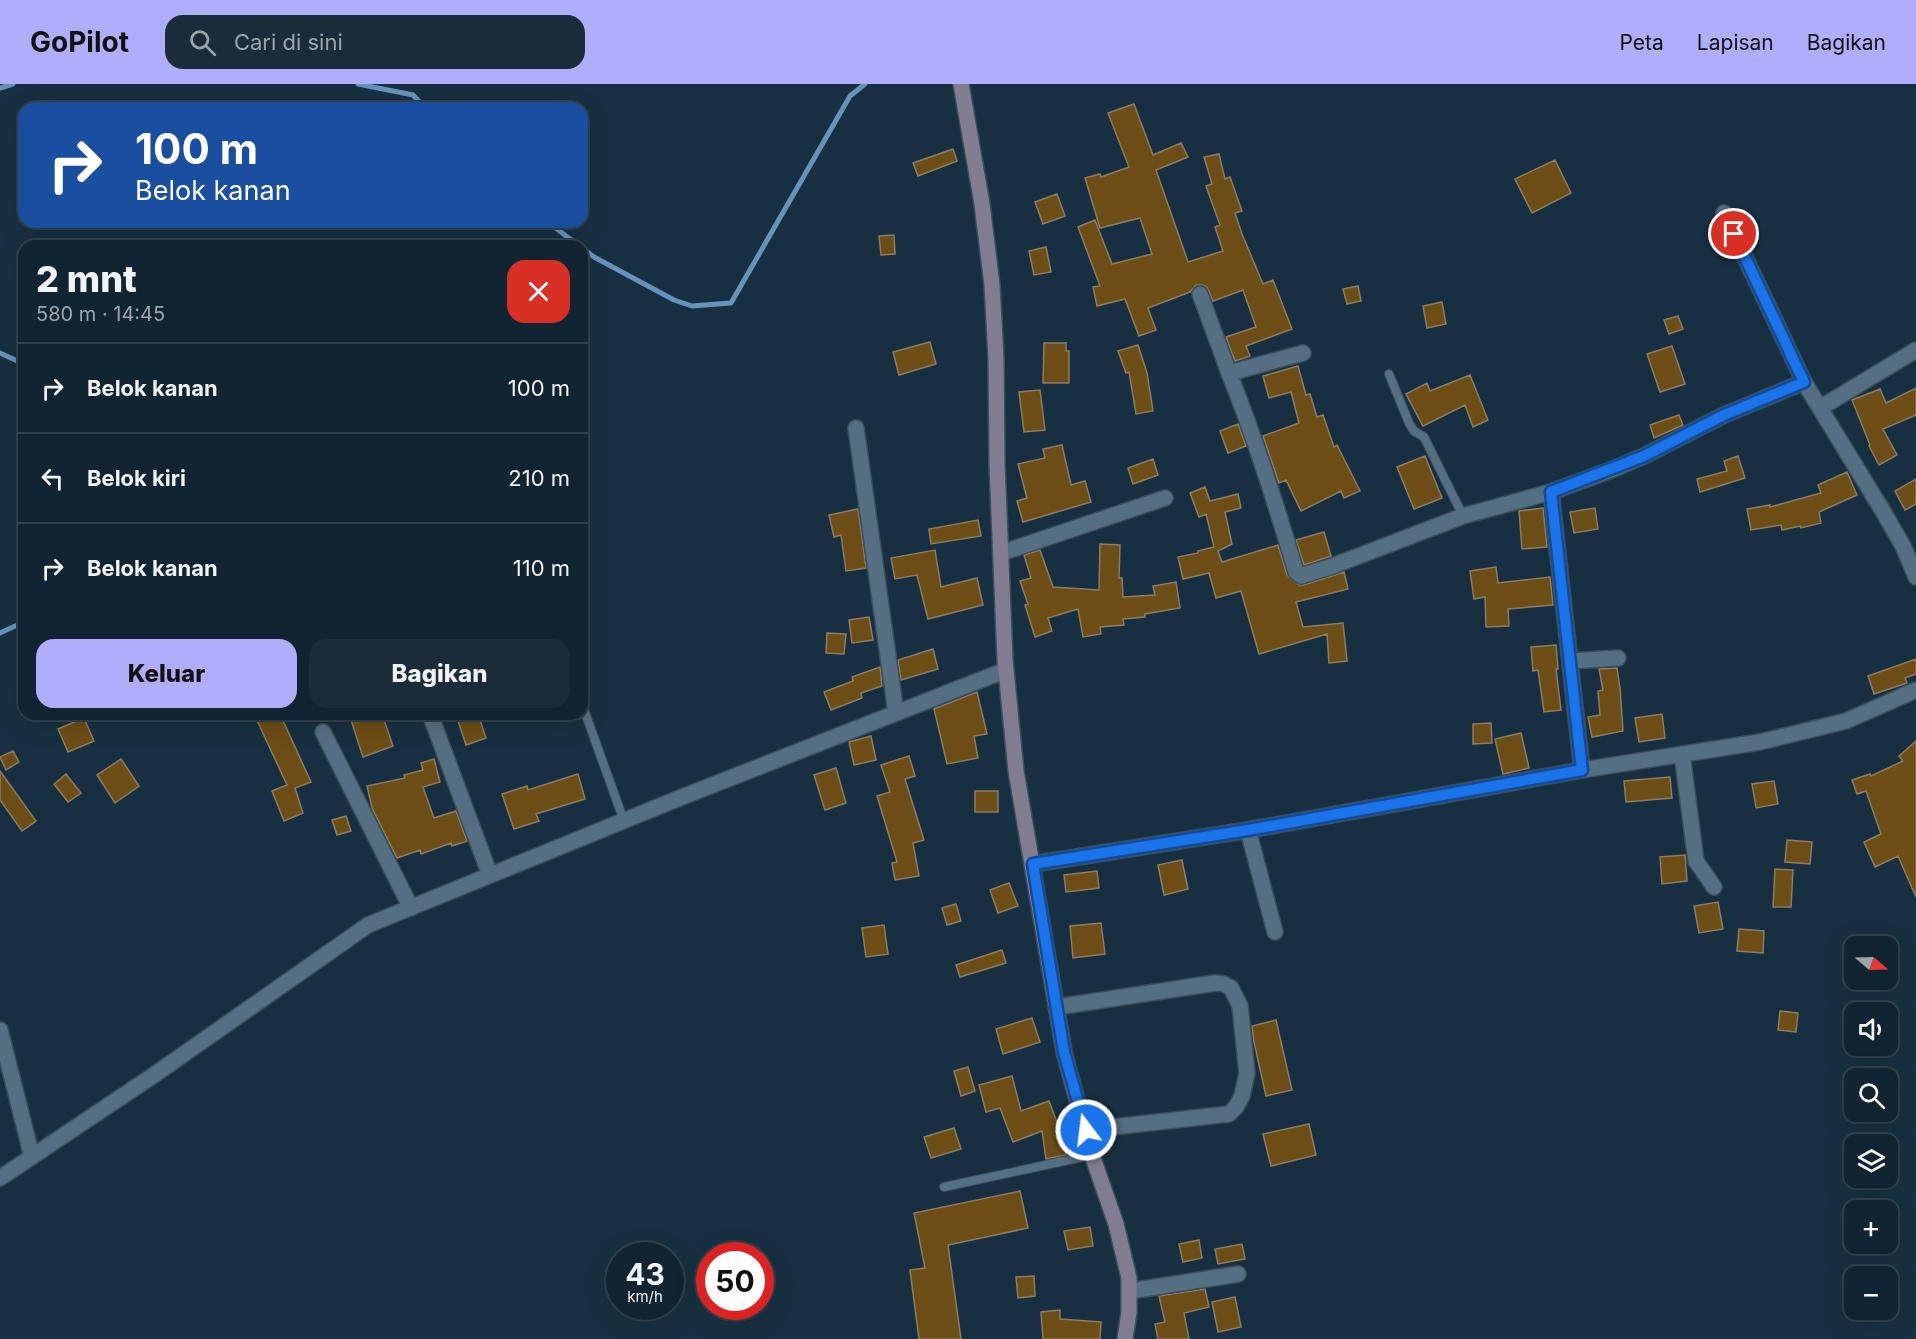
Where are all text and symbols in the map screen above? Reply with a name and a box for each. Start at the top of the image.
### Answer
search box [165,15,585,69]
text: GoPilot [30,25,129,59]
icon: search [186,26,219,59]
text: Cari di sini [234,29,343,55]
text: Peta [1620,30,1664,55]
text: Lapisan [1697,30,1774,55]
text: Bagikan [1807,30,1886,55]
text: 100 m [135,123,258,174]
icon: right [36,126,114,204]
text: Belok kanan [135,174,291,207]
pin [1708,208,1759,259]
icon: arrive [1717,217,1750,250]
text: 2 mnt [36,257,137,301]
button: close [507,260,570,323]
text: 580 m · 14:45 [36,302,165,326]
icon: right [36,372,69,405]
text: Belok kanan [87,375,218,401]
text: 100 m [508,375,570,401]
icon: left [36,462,69,495]
text: Belok kiri [87,465,186,491]
text: 210 m [508,465,570,491]
icon: right [36,552,69,585]
text: Belok kanan [87,555,218,581]
text: 110 m [513,555,570,581]
button: Keluar [36,639,297,708]
button: Bagikan [309,639,570,708]
north arrow [1844,936,1898,990]
map controls [1844,936,1898,1320]
button: sound [1844,1002,1898,1056]
button: search [1844,1068,1898,1122]
position arrow [1054,1098,1118,1162]
button: layers [1844,1134,1898,1188]
button: + [1844,1200,1898,1254]
speed limit sign: 50 [696,1242,774,1320]
text: 43 [625,1256,665,1292]
button: − [1844,1266,1898,1320]
text: km/h [627,1287,663,1306]

